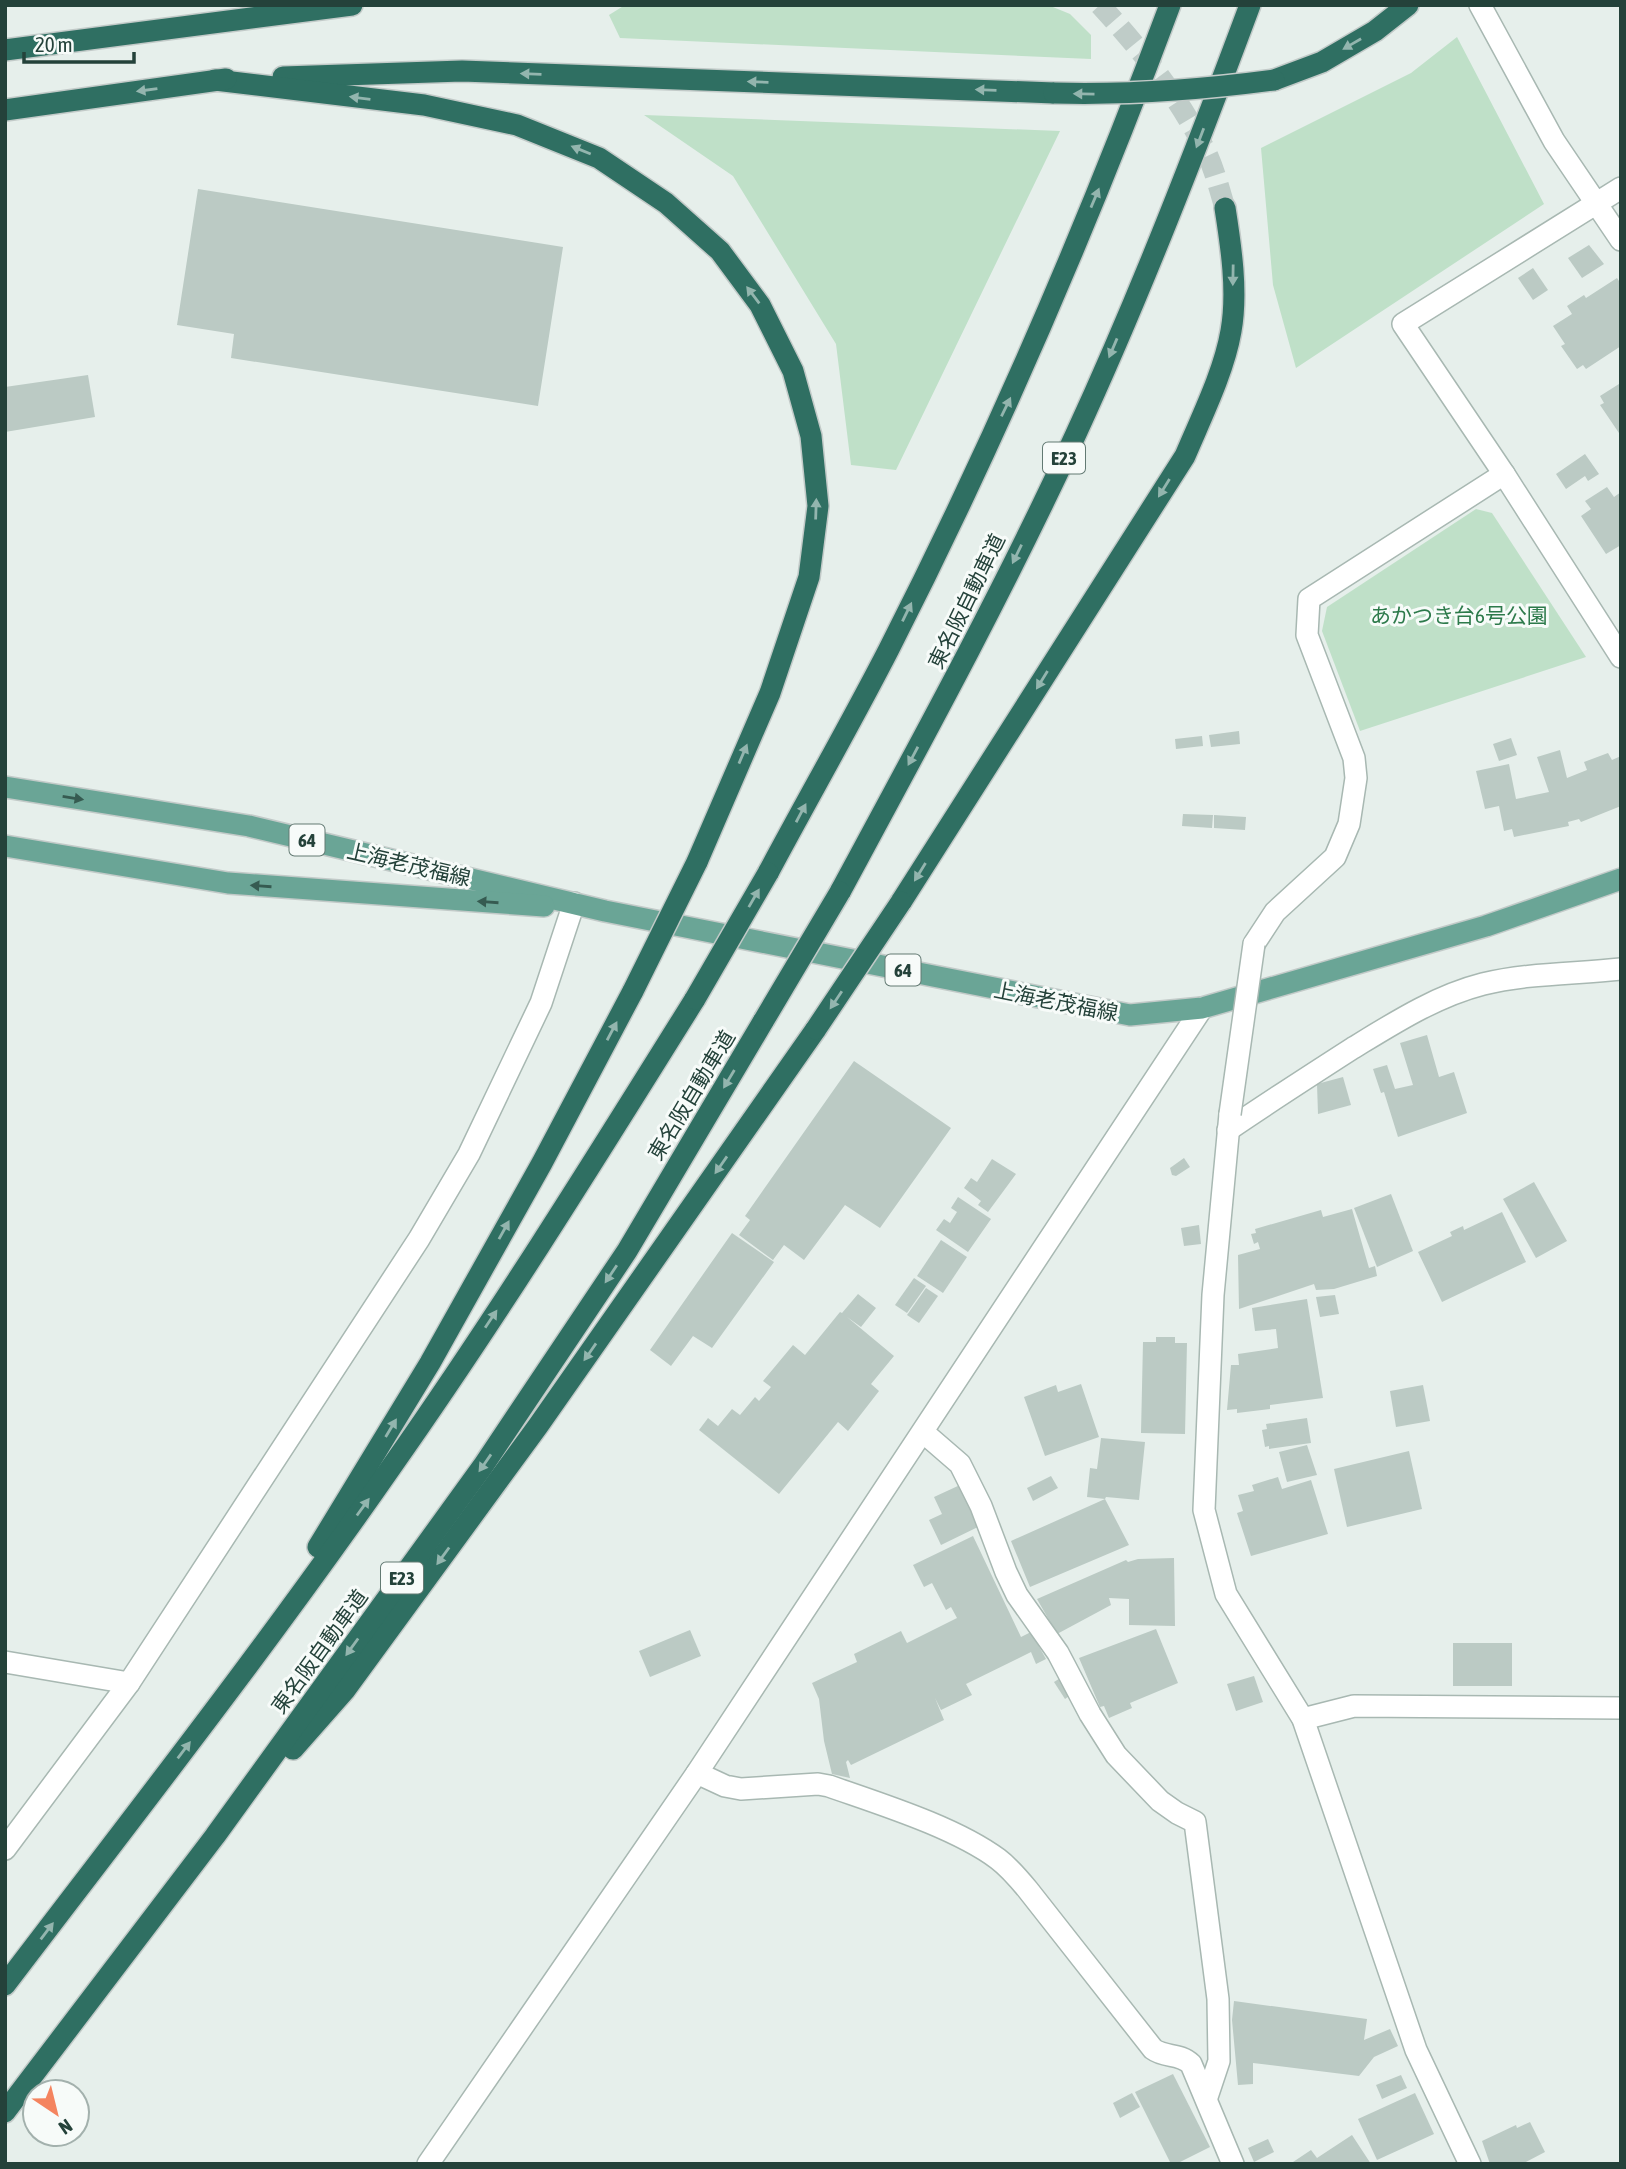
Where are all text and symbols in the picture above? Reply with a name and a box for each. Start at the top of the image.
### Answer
scale bar [24,21,135,65]
text: 20 m [35,32,73,56]
one-way arrow [1343,38,1362,51]
one-way arrow [520,68,542,79]
one-way arrow [747,77,769,88]
one-way arrow [136,84,158,95]
one-way arrow [975,85,997,96]
one-way arrow [1072,88,1094,99]
one-way arrow [349,92,371,103]
one-way arrow [1195,127,1206,148]
one-way arrow [570,145,591,156]
one-way arrow [1090,187,1101,208]
one-way arrow [1227,265,1238,287]
one-way arrow [745,286,760,304]
one-way arrow [1107,337,1118,358]
one-way arrow [1000,397,1011,417]
road number: E23 [1043,442,1085,474]
one-way arrow [1158,479,1171,498]
one-way arrow [811,498,822,520]
street label: 東名阪自動車道 [923,530,1009,672]
one-way arrow [1011,544,1022,564]
one-way arrow [901,602,913,622]
park label: あかつき台6号公園 [1370,603,1548,627]
one-way arrow [1036,671,1049,690]
one-way arrow [738,743,749,764]
one-way arrow [907,747,919,766]
one-way arrow [62,793,84,804]
one-way arrow [795,803,806,823]
road number: 64 [290,824,324,856]
street label: 上海老茂福線 [345,838,473,890]
one-way arrow [914,863,927,882]
one-way arrow [250,880,272,891]
one-way arrow [748,888,760,907]
one-way arrow [477,897,499,908]
road number: 64 [886,954,920,986]
street label: 上海老茂福線 [992,977,1120,1025]
one-way arrow [830,990,843,1009]
one-way arrow [606,1020,618,1040]
street label: 東名阪自動車道 [643,1026,739,1164]
one-way arrow [723,1069,735,1088]
one-way arrow [714,1156,728,1174]
one-way arrow [498,1221,510,1240]
one-way arrow [605,1264,618,1283]
one-way arrow [484,1310,497,1329]
one-way arrow [584,1343,598,1361]
one-way arrow [384,1418,397,1437]
one-way arrow [478,1454,492,1472]
one-way arrow [355,1498,369,1516]
one-way arrow [436,1547,450,1565]
road number: E23 [381,1562,423,1594]
street label: 東名阪自動車道 [266,1584,372,1718]
one-way arrow [345,1638,359,1656]
one-way arrow [177,1741,192,1759]
one-way arrow [39,1922,53,1940]
north arrow [21,2078,91,2148]
text: N [55,2115,77,2139]

